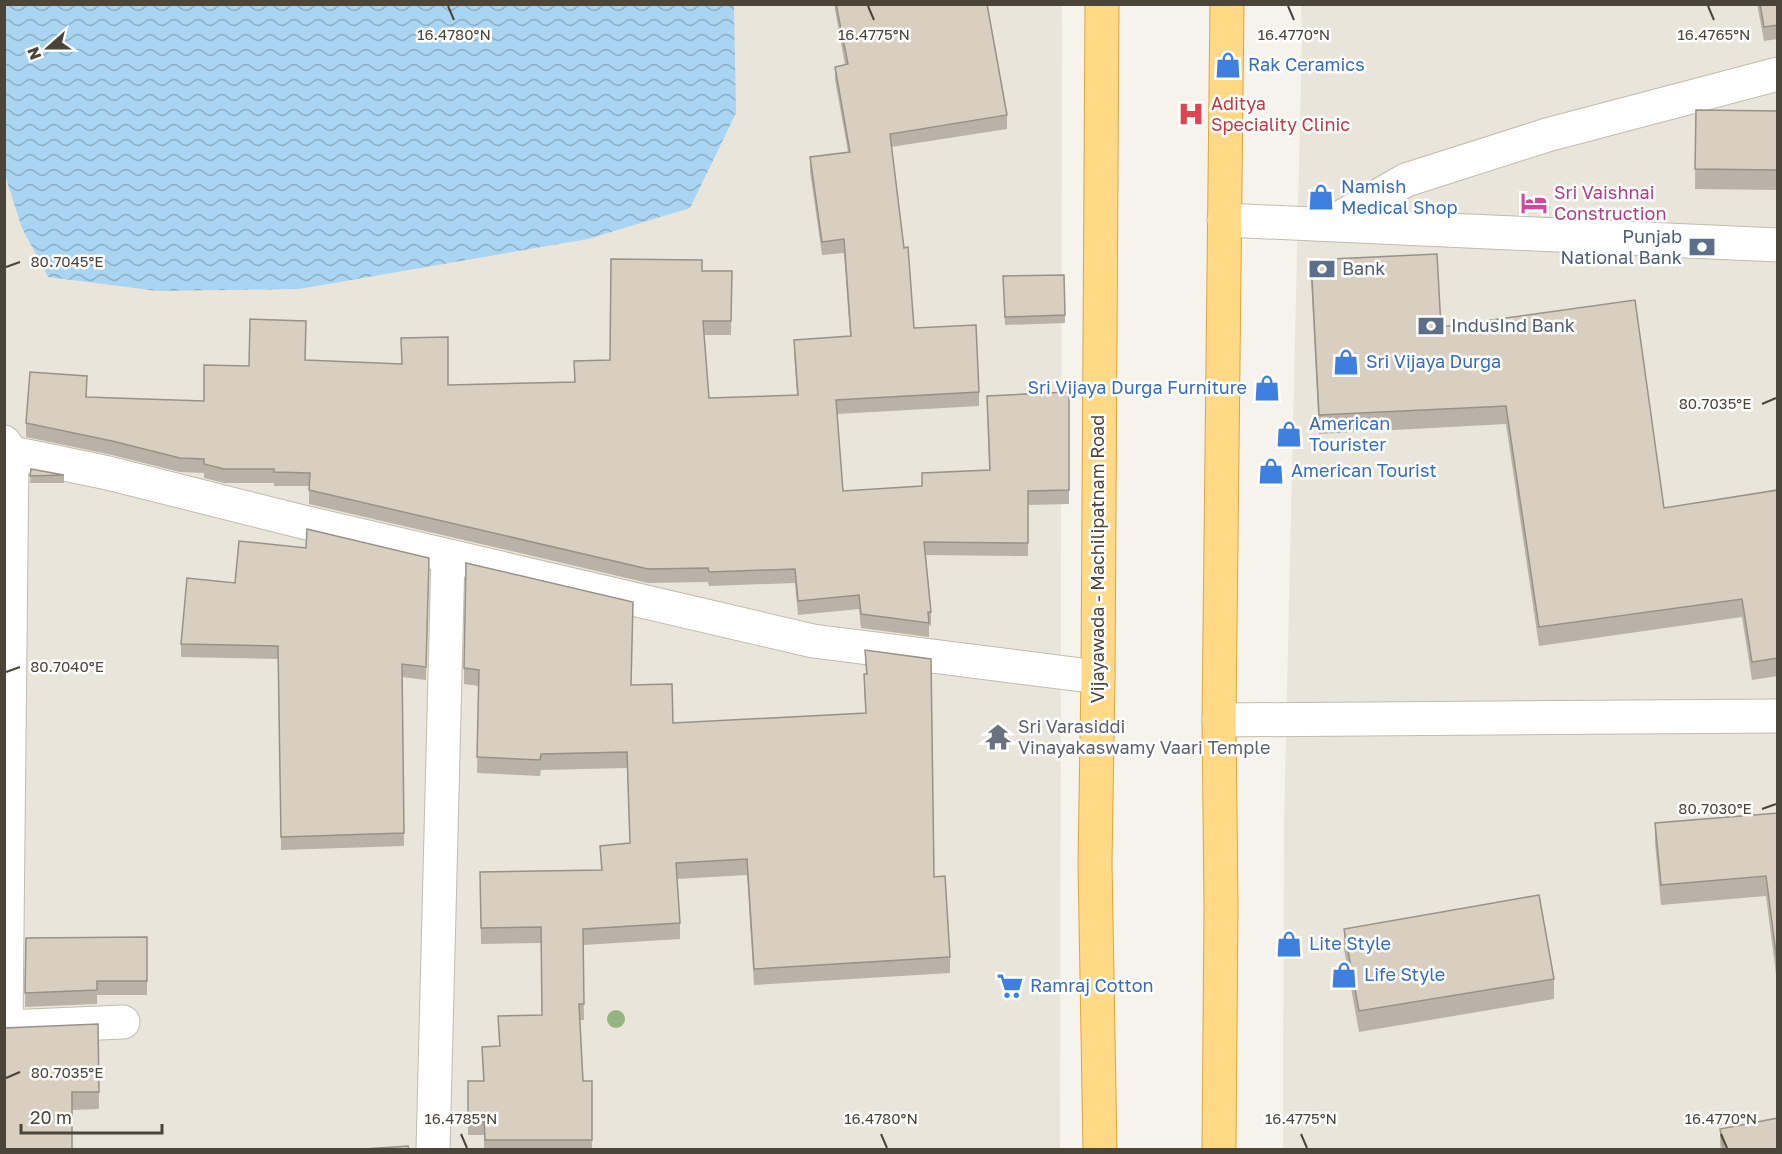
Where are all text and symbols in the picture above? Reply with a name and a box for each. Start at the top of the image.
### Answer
north arrow [18,18,78,78]
text: 16.4780°N [417,25,491,43]
text: 16.4775°N [838,25,910,43]
text: 16.4770°N [1258,25,1330,43]
text: 16.4765°N [1678,25,1750,43]
text: N [22,44,46,63]
shop icon: Rak Ceramics [1213,50,1243,80]
place label: Rak Ceramics [1248,53,1365,75]
place label: Aditya Speciality Clinic [1211,92,1350,135]
hospital icon: Aditya Speciality Clinic [1176,99,1206,129]
place label: Namish Medical Shop [1341,175,1458,218]
place label: Sri Vaishnai Construction [1554,181,1666,224]
shop icon: Namish Medical Shop [1306,182,1336,212]
hotel icon: Sri Vaishnai Construction [1519,188,1549,218]
place label: Punjab National Bank [1561,225,1682,268]
bank icon: Punjab National Bank [1687,232,1717,262]
text: 80.7045°E [30,252,104,270]
bank icon: Bank [1307,254,1337,284]
place label: Bank [1342,257,1385,279]
bank icon: IndusInd Bank [1416,311,1446,341]
place label: IndusInd Bank [1451,314,1575,336]
shop icon: Sri Vijaya Durga [1331,347,1361,377]
place label: Sri Vijaya Durga [1366,350,1501,372]
shop icon: Sri Vijaya Durga Furniture [1252,373,1282,403]
place label: Sri Vijaya Durga Furniture [1027,376,1247,398]
text: 80.7035°E [1679,394,1751,412]
place label: American Tourister [1309,412,1390,455]
street label: Vijayawada - Machilipatnam Road [1086,415,1108,703]
shop icon: American Tourister [1274,419,1304,449]
shop icon: American Tourist [1256,456,1286,486]
place label: American Tourist [1291,459,1437,481]
text: 80.7040°E [30,657,104,675]
place label: Sri Varasiddi Vinayakaswamy Vaari Temple [1018,715,1270,758]
temple icon: Sri Varasiddi Vinayakaswamy Vaari Temple [983,722,1013,752]
text: 80.7030°E [1678,799,1752,817]
shop icon: Lite Style [1274,929,1304,959]
place label: Lite Style [1309,932,1391,954]
shop icon: Life Style [1329,960,1359,990]
place label: Life Style [1364,963,1445,985]
supermarket icon: Ramraj Cotton [995,971,1025,1001]
place label: Ramraj Cotton [1030,974,1154,996]
text: 80.7035°E [31,1063,103,1081]
scale bar [21,1097,162,1135]
text: 20 m [30,1106,72,1128]
text: 16.4785°N [424,1109,498,1127]
text: 16.4780°N [844,1109,918,1127]
text: 16.4775°N [1265,1109,1337,1127]
text: 16.4770°N [1685,1109,1757,1127]

